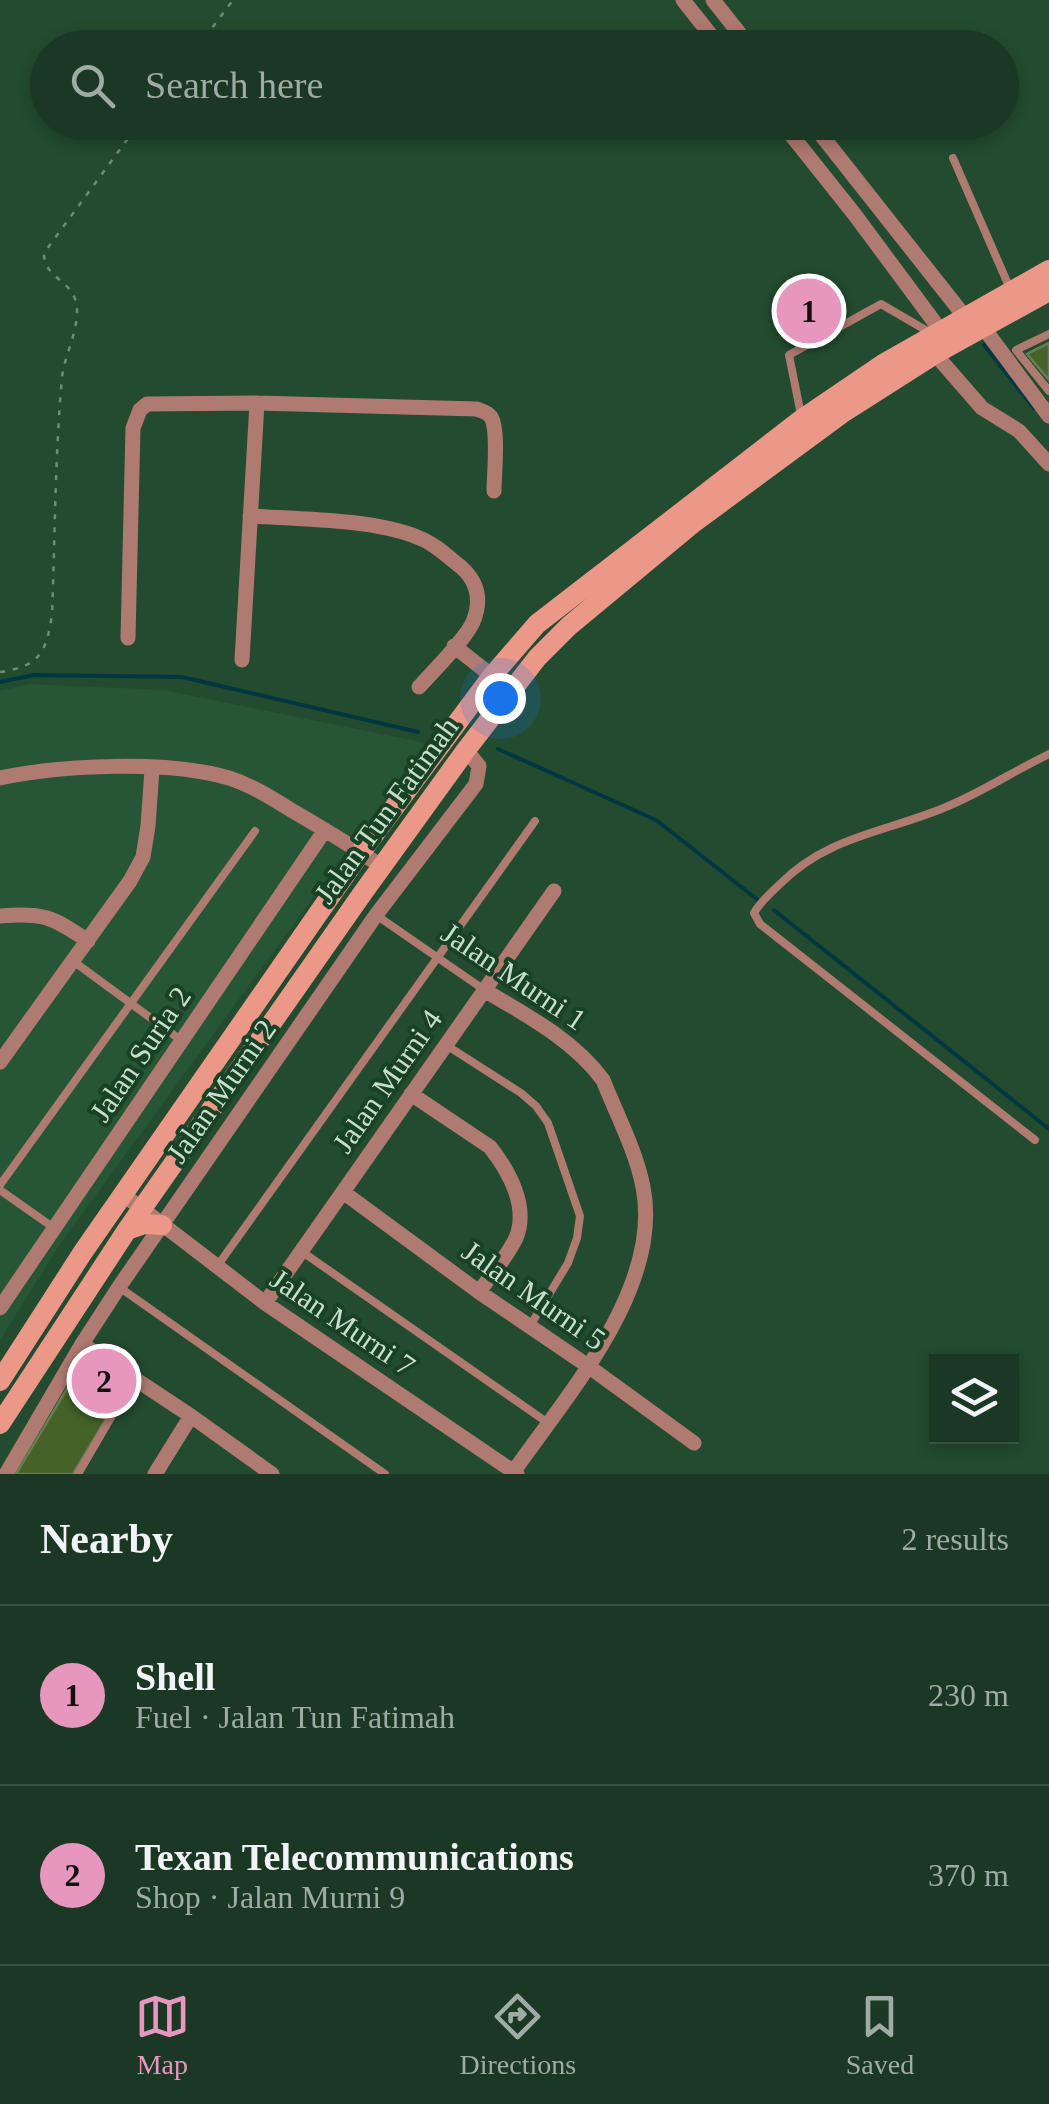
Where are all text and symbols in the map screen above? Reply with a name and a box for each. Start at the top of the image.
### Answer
search box [30,30,1019,140]
icon: search [65,58,120,113]
text: Search here [145,64,323,106]
pin: 1 [776,274,842,348]
your location [475,673,526,724]
street label: Jalan Tun Fatimah [307,711,465,909]
street label: Jalan Murni 1 [436,916,592,1036]
street label: Jalan Suria 2 [83,981,197,1127]
street label: Jalan Murni 4 [326,1003,448,1159]
street label: Jalan Murni 2 [160,1013,282,1169]
street label: Jalan Murni 5 [456,1234,612,1356]
street label: Jalan Murni 7 [265,1262,421,1382]
pin: 2 [72,1344,136,1418]
map controls [929,1354,1019,1444]
button: layers [929,1354,1019,1444]
text: Nearby [40,1516,173,1562]
text: 2 results [901,1521,1009,1557]
text: Shell [135,1656,215,1698]
text: 1 [65,1677,81,1713]
text: 230 m [928,1677,1009,1713]
text: Fuel · Jalan Tun Fatimah [135,1699,455,1735]
text: Texan Telecommunications [135,1836,574,1878]
text: 2 [65,1857,81,1893]
text: 370 m [928,1857,1009,1893]
text: Shop · Jalan Murni 9 [135,1879,405,1915]
tab: Map [135,1989,190,2081]
tab: Directions [459,1989,576,2081]
tab: Saved [846,1989,914,2081]

